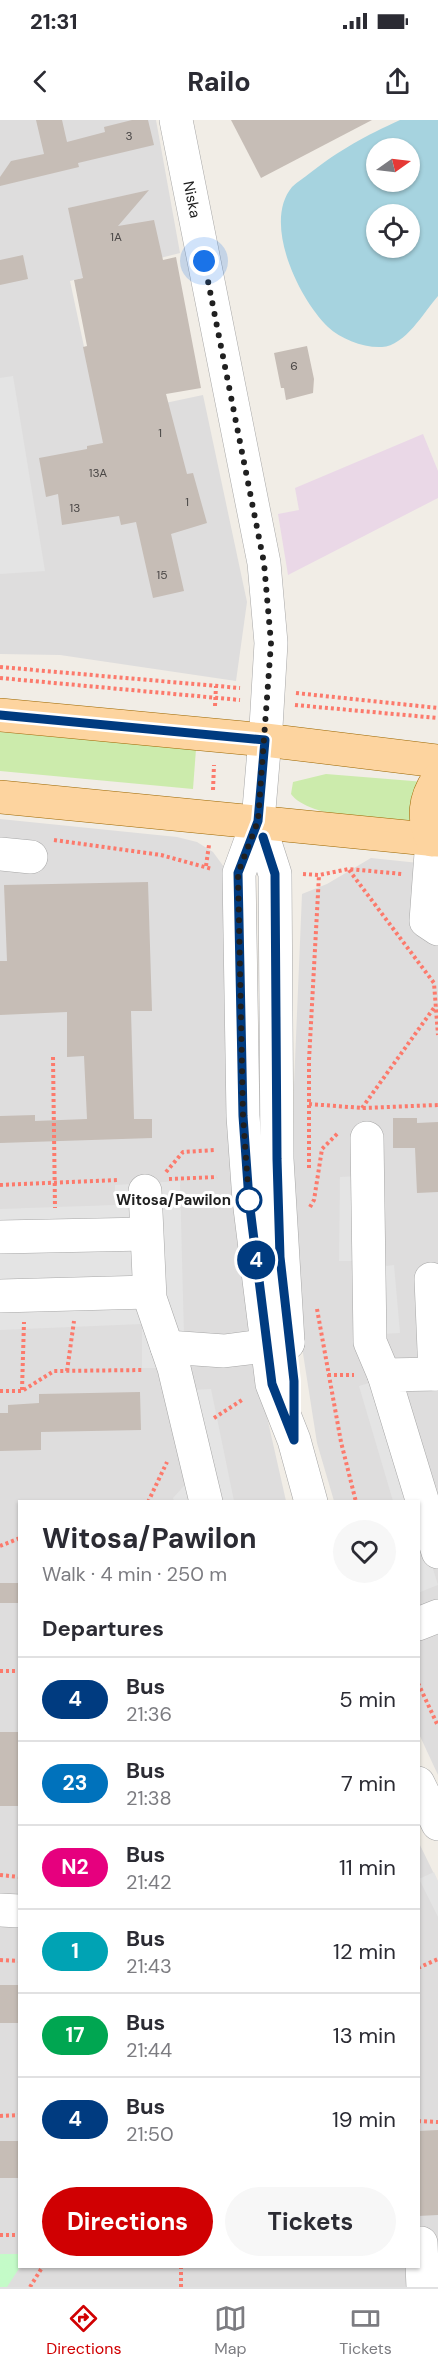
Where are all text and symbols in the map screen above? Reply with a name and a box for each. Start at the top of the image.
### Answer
text: 21:31 [30,7,77,36]
text: Railo [187,64,251,99]
icon: back [24,65,57,98]
icon: share [381,65,414,98]
house number: 3 [125,128,133,144]
north arrow [366,138,420,192]
map controls [366,138,420,258]
street label: Niska [178,179,205,220]
button: locate [366,204,420,258]
house number: 1A [110,229,122,245]
your location [189,246,219,276]
house number: 6 [290,358,298,374]
house number: 1 [158,425,162,441]
house number: 13A [89,465,107,481]
house number: 1 [185,494,189,510]
house number: 13 [70,500,80,516]
house number: 15 [156,567,168,583]
marker: Witosa/Pawilon [236,1187,262,1213]
place label: Witosa/Pawilon [116,1190,231,1210]
line badge: 4 [236,1240,276,1280]
text: 4 [249,1246,263,1274]
text: Witosa/Pawilon [42,1520,257,1557]
button: heart [333,1520,396,1583]
text: Walk · 4 min · 250 m [42,1561,227,1587]
text: Departures [42,1614,164,1643]
text: Bus [126,1672,165,1701]
text: 4 [68,1685,82,1713]
text: 5 min [339,1685,396,1714]
text: 21:36 [126,1701,172,1727]
text: Bus [126,1756,165,1785]
text: 23 [63,1769,87,1797]
text: 7 min [341,1769,396,1798]
text: 21:38 [126,1785,172,1811]
text: Bus [126,1840,165,1869]
text: N2 [61,1853,89,1881]
text: 11 min [339,1853,396,1882]
text: 21:42 [126,1869,171,1895]
text: Bus [126,1924,165,1953]
text: 1 [71,1937,79,1965]
text: 12 min [333,1937,396,1966]
text: 21:43 [126,1953,172,1979]
text: Bus [126,2008,165,2037]
text: 17 [66,2021,84,2049]
text: 13 min [333,2021,396,2050]
text: 21:44 [126,2037,172,2063]
text: Bus [126,2092,165,2121]
text: 4 [68,2105,82,2133]
text: 19 min [332,2105,396,2134]
text: 21:50 [126,2121,174,2147]
button: Directions [42,2187,213,2256]
button: Tickets [225,2187,396,2256]
tab: Directions [46,2302,121,2359]
tab: Map [214,2302,247,2359]
tab: Tickets [339,2302,392,2359]

